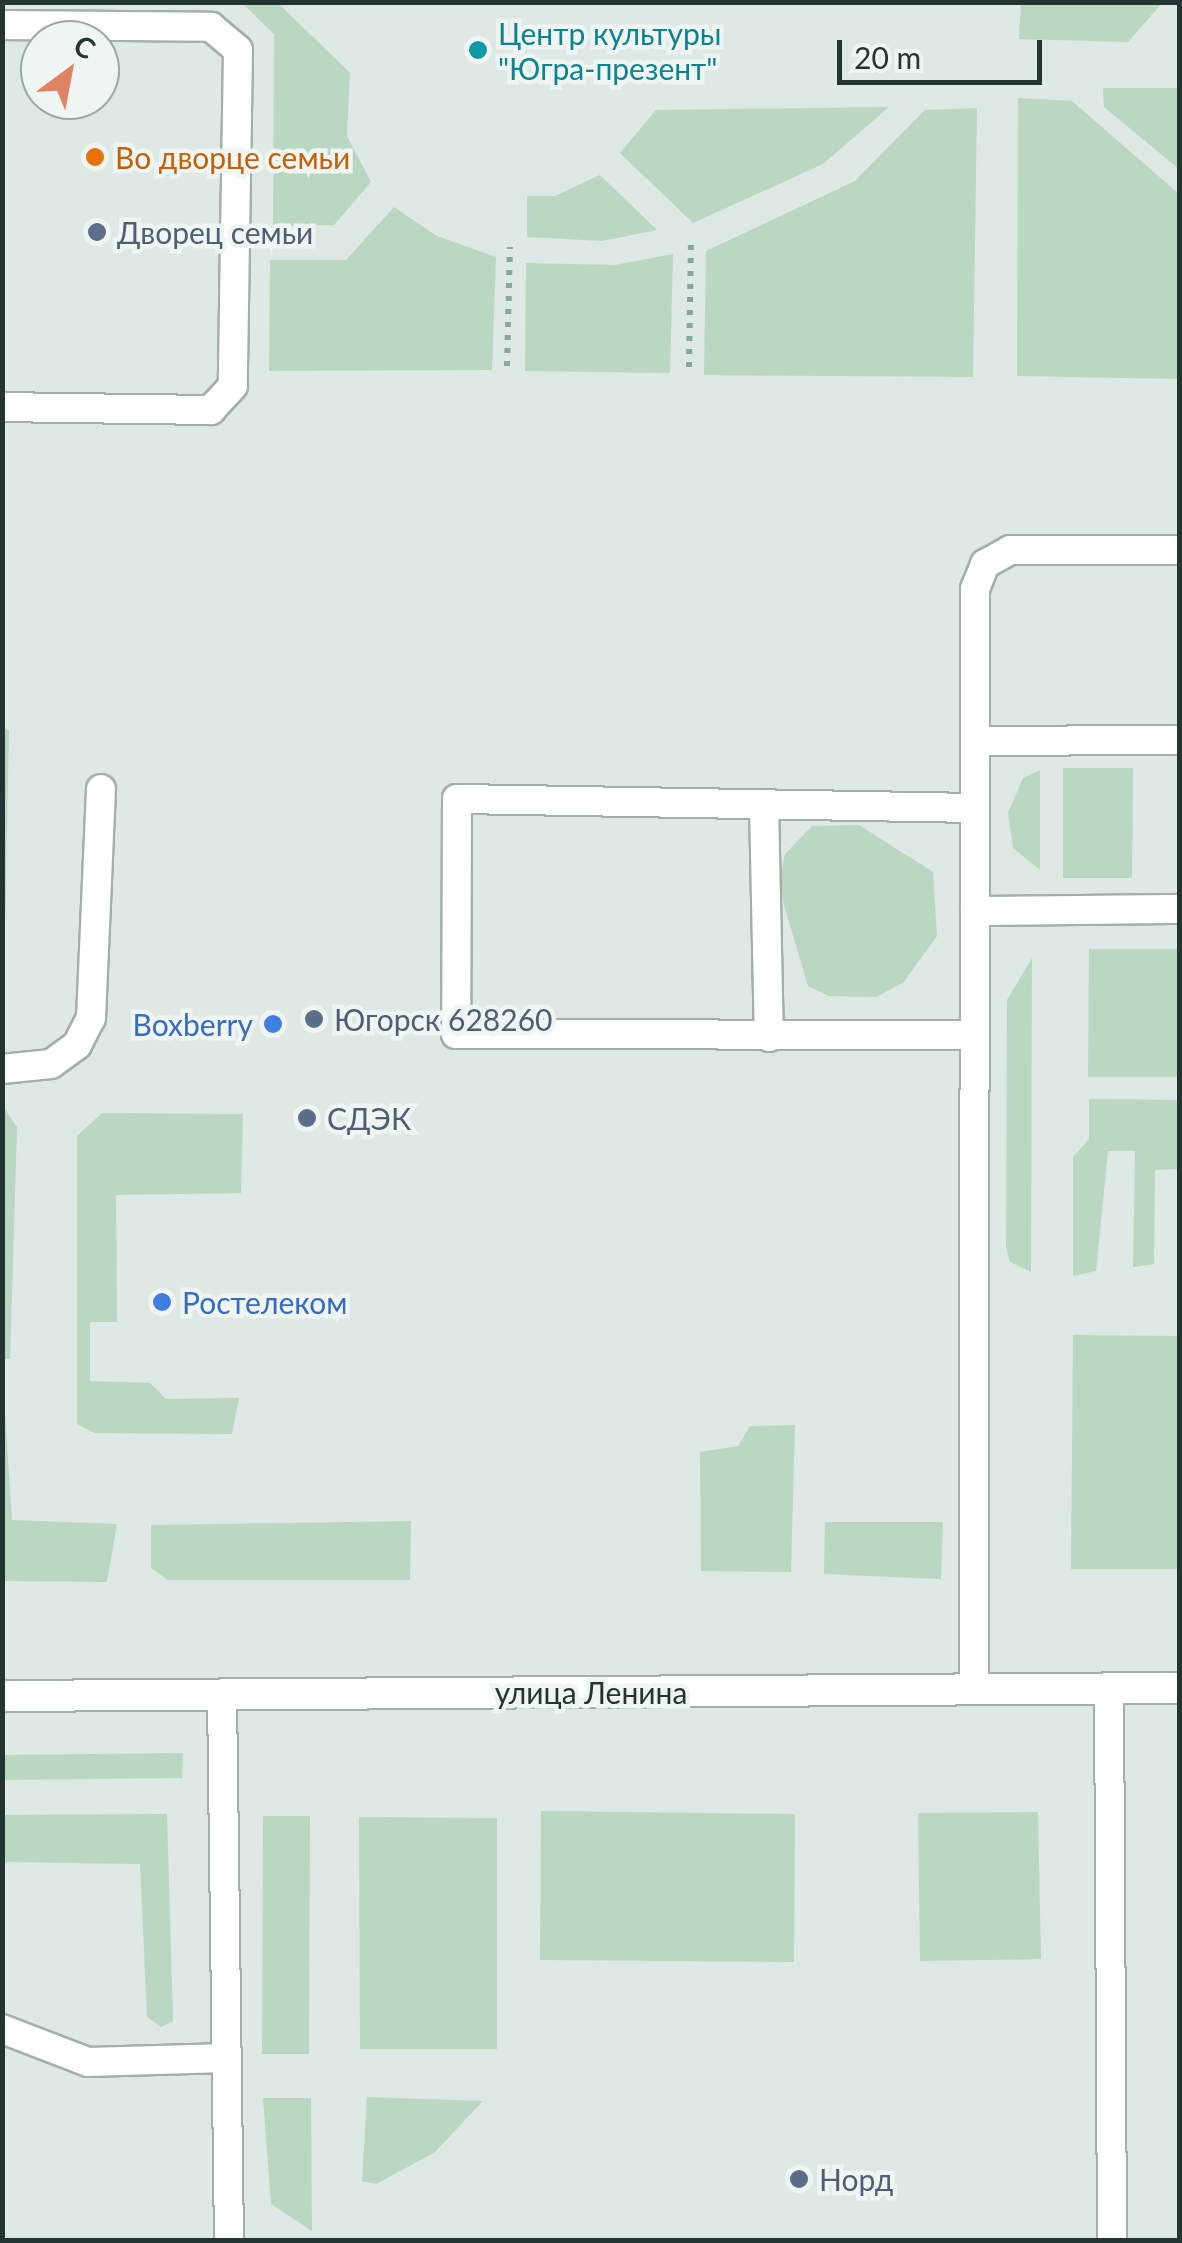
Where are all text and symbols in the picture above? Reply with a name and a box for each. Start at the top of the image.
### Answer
place label: Центр культуры "Югра-презент" [498,15,721,86]
north arrow [20,20,120,120]
scale bar [842,20,1047,82]
text: С [68,27,102,66]
marker: Центр культуры "Югра-презент" [467,39,489,61]
text: 20 m [854,39,921,75]
place label: Во дворце семьи [115,139,350,175]
marker: Во дворце семьи [84,146,106,168]
place label: Дворец семьи [117,214,313,250]
marker: Дворец семьи [86,221,108,243]
place label: Югорск 628260 [334,1001,552,1037]
place label: Boxberry [133,1006,253,1042]
marker: Югорск 628260 [303,1008,325,1030]
marker: Boxberry [262,1013,284,1035]
place label: СДЭК [327,1100,411,1136]
marker: СДЭК [296,1107,318,1129]
place label: Ростелеком [182,1284,347,1320]
marker: Ростелеком [151,1291,173,1313]
street label: улица Ленина [495,1674,687,1710]
place label: Норд [819,2161,893,2197]
marker: Норд [788,2168,810,2190]

